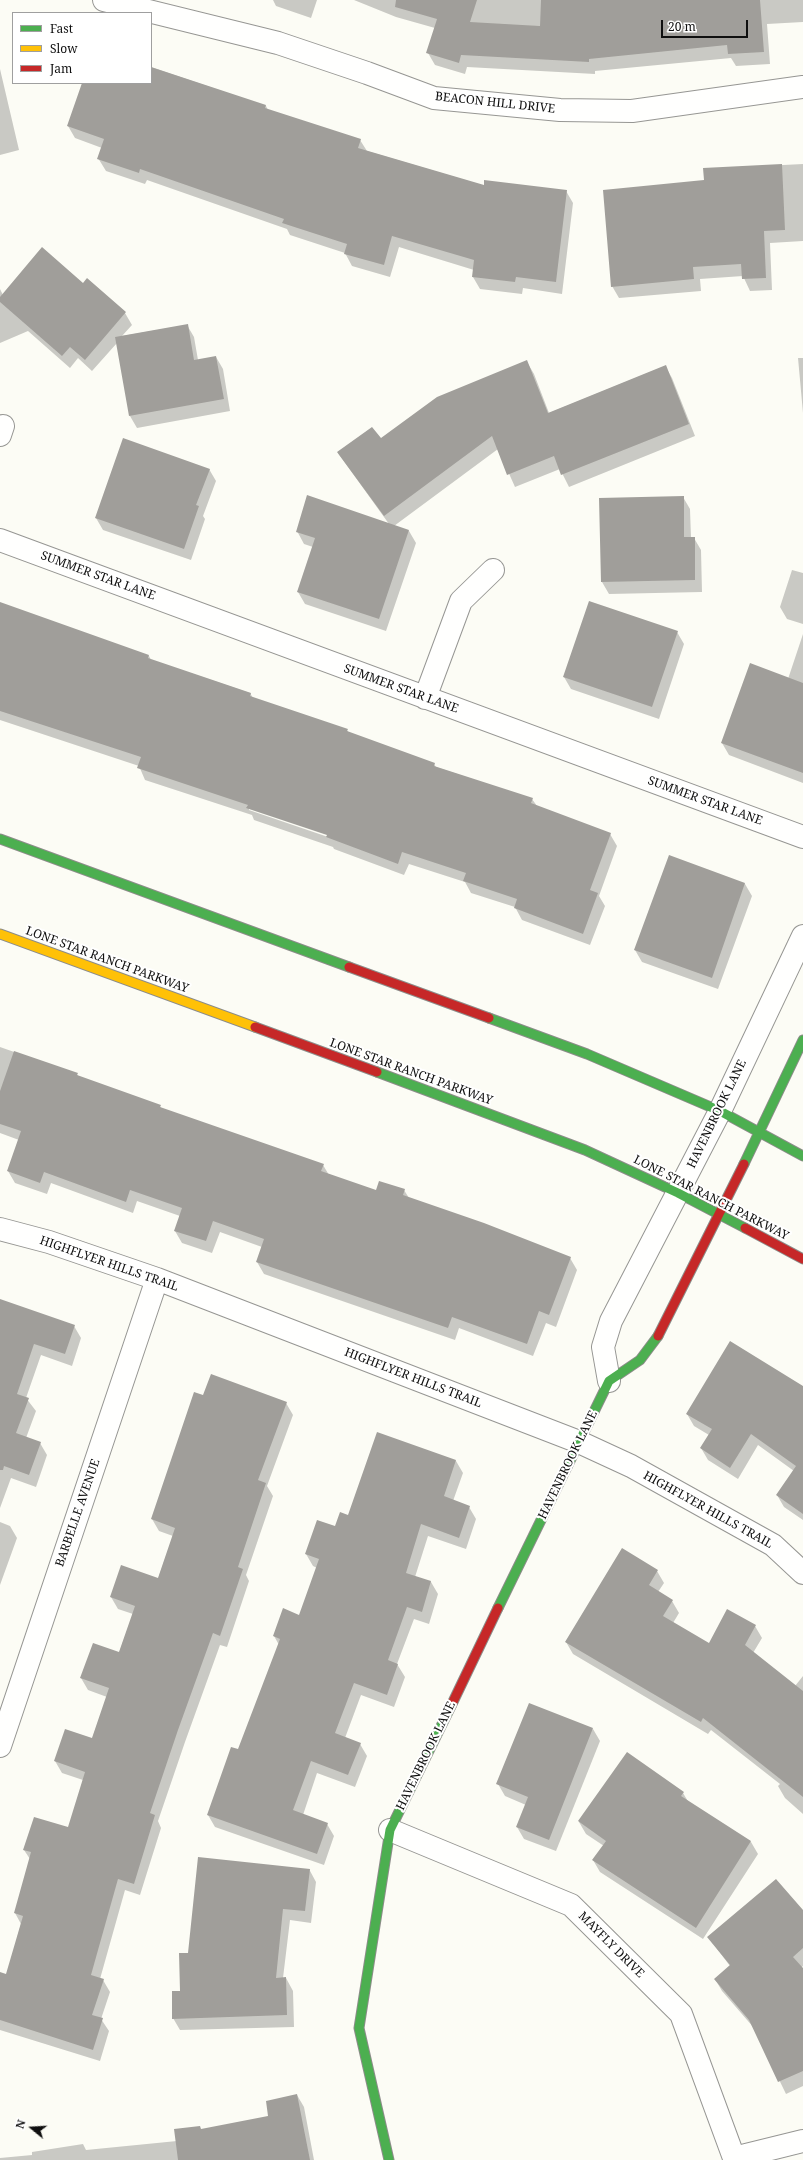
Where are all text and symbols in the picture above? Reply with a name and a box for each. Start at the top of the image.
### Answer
legend [12,12,152,84]
scale bar [663,12,750,38]
text: 20 m [668,18,696,35]
text: Fast [50,20,73,37]
text: Slow [50,40,78,57]
text: Jam [50,60,72,77]
street label: BEACON HILL DRIVE [434,90,556,116]
street label: SUMMER STAR LANE [39,549,157,603]
street label: SUMMER STAR LANE [342,662,460,716]
street label: SUMMER STAR LANE [646,774,764,828]
street label: LONE STAR RANCH PARKWAY [24,924,190,996]
street label: LONE STAR RANCH PARKWAY [328,1036,494,1108]
street label: HAVENBROOK LANE [684,1057,750,1171]
street label: LONE STAR RANCH PARKWAY [631,1152,791,1244]
street label: HIGHFLYER HILLS TRAIL [38,1233,180,1295]
street label: HIGHFLYER HILLS TRAIL [342,1345,484,1411]
street label: HAVENBROOK LANE [535,1408,601,1522]
street label: BARBELLE AVENUE [53,1457,103,1569]
street label: HIGHFLYER HILLS TRAIL [641,1468,775,1552]
street label: HAVENBROOK LANE [393,1699,459,1813]
street label: MAYFLY DRIVE [575,1909,647,1981]
north arrow [12,2108,52,2148]
text: N [12,2118,29,2131]

